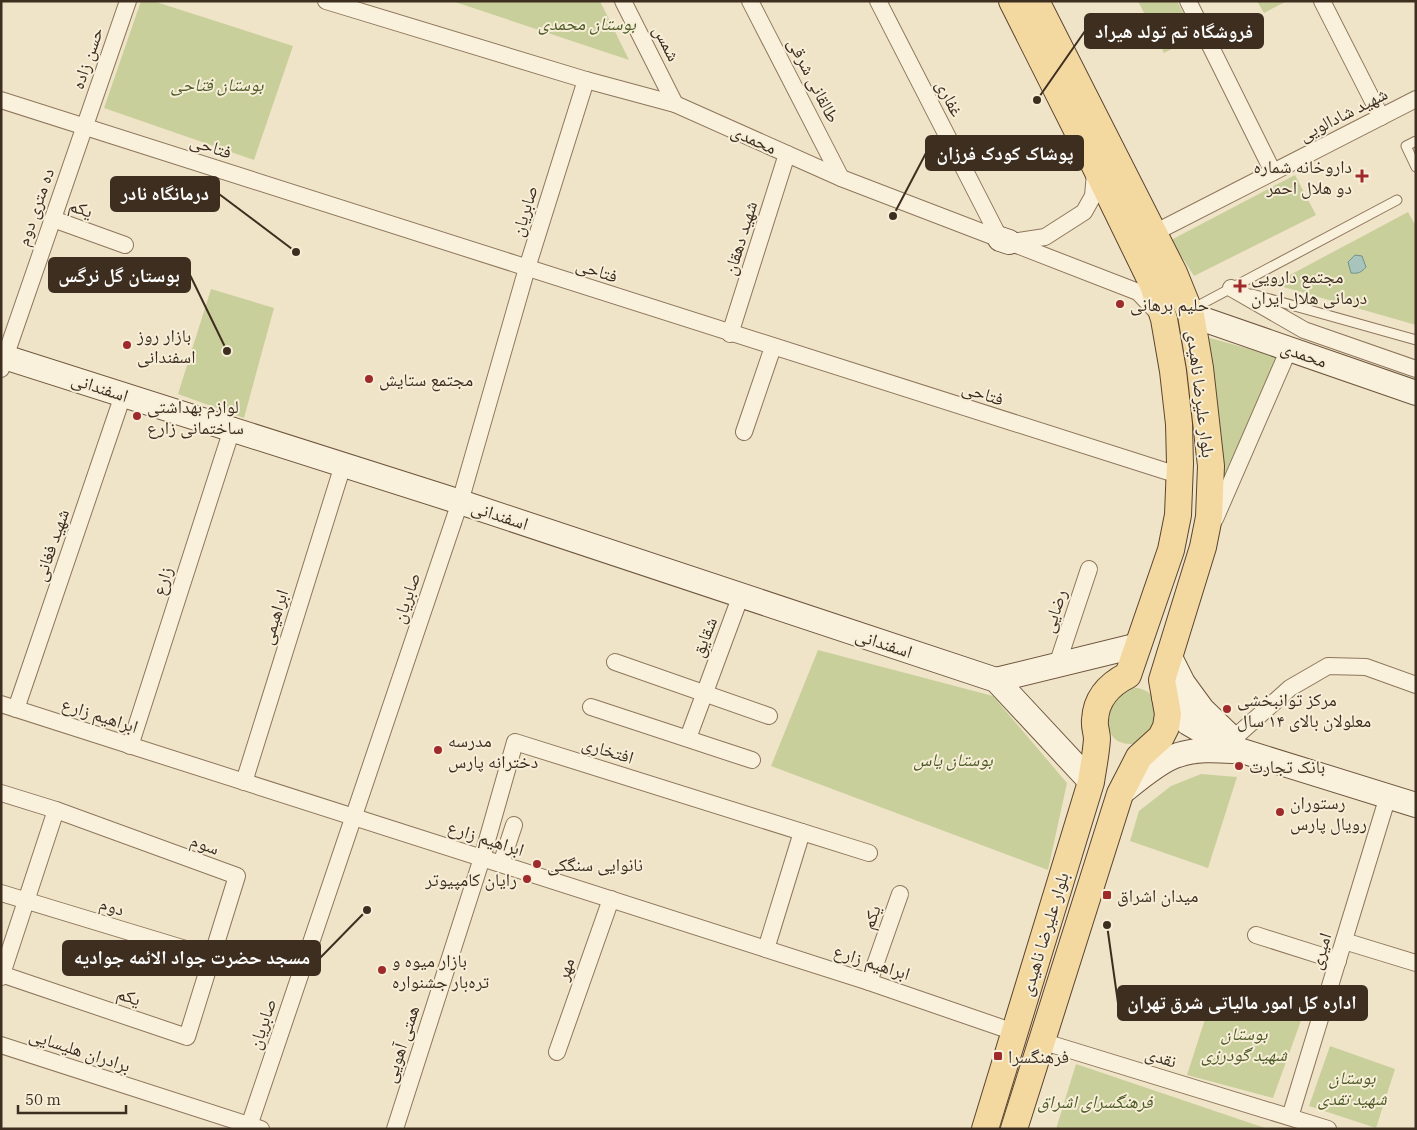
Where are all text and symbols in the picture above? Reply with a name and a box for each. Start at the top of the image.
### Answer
park label: بوستان محمدی [538,12,637,35]
callout: فروشگاه تم تولد هیراد [1085,14,1263,48]
text: فروشگاه تم تولد هیراد [1095,19,1253,44]
street label: شمس [648,21,686,65]
street label: حسن زاده [66,24,108,92]
street label: طالقانی شرقی [783,34,845,126]
park label: بوستان فتاحی [170,73,265,96]
street label: غفاری [931,76,969,120]
street label: شهید شادالویی [1295,82,1391,146]
street label: محمدی [728,119,780,159]
street label: فتاحی [187,129,235,163]
callout: پوشاک کودک فرزان [926,136,1083,170]
text: پوشاک کودک فرزان [936,141,1074,165]
place label: داروخانه شماره دو هلال احمر [1254,155,1352,199]
street label: ده متری دوم [11,165,60,249]
marker: داروخانه شماره دو هلال احمر [1356,170,1368,182]
callout: درمانگاه نادر [111,177,219,211]
text: درمانگاه نادر [120,181,209,205]
street label: صابریان [505,183,543,239]
street label: یکم [66,193,96,224]
street label: شهید دهقان [718,198,762,278]
street label: فتاحی [573,253,621,287]
callout: بوستان گل نرگس [49,258,190,292]
text: بوستان گل نرگس [58,263,180,287]
place label: مجتمع دارویی درمانی هلال ایران [1251,265,1367,309]
marker: مجتمع دارویی درمانی هلال ایران [1233,279,1247,293]
place label: حلیم برهانی [1130,293,1209,317]
marker: حلیم برهانی [1114,298,1126,310]
place label: بازار روز اسفندانی [136,324,195,368]
street label: بلوار علیرضا ناهیدی [1182,329,1220,459]
street label: محمدی [1278,335,1330,373]
marker: بازار روز اسفندانی [121,339,133,351]
street label: اسفندانی [69,367,131,407]
place label: مجتمع ستایش [379,368,473,392]
marker: مجتمع ستایش [363,373,375,385]
street label: فتاحی [959,376,1007,410]
place label: لوازم بهداشتی ساختمانی زارع [147,395,244,439]
marker: لوازم بهداشتی ساختمانی زارع [131,410,143,422]
street label: اسفندانی [469,495,531,535]
street label: شهید فغانی [28,506,74,584]
street label: زارع [147,564,177,598]
street label: صابریان [387,570,425,626]
street label: رضایی [1036,586,1072,636]
street label: ابراهیمی [255,587,293,647]
street label: شقایق [686,614,722,660]
street label: اسفندانی [853,623,915,663]
place label: مرکز توانبخشی معلولان بالای ۱۴ سال [1237,688,1371,732]
street label: ابراهیم زارع [58,692,141,739]
marker: مرکز توانبخشی معلولان بالای ۱۴ سال [1221,703,1233,715]
place label: مدرسه دخترانه پارس [448,729,538,773]
street label: افتخاری [579,731,637,769]
marker: مدرسه دخترانه پارس [432,744,444,756]
park label: بوستان یاس [913,748,994,771]
place label: بانک تجارت [1249,755,1325,778]
marker: بانک تجارت [1233,760,1245,772]
place label: رستوران رویال پارس [1290,791,1367,835]
marker: رستوران رویال پارس [1274,806,1286,818]
street label: ابراهیم زارع [444,815,527,862]
street label: سوم [187,828,223,861]
place label: نانوایی سنگکی [547,853,643,876]
marker: نانوایی سنگکی [531,858,543,870]
place label: رایان کامپیوتر [424,868,517,891]
street label: بلوار علیرضا ناهیدی [1014,869,1074,999]
marker: رایان کامپیوتر [521,873,533,885]
place label: میدان اشراق [1117,884,1199,907]
marker: میدان اشراق [1101,889,1113,901]
street label: دوم [97,891,127,922]
street label: یکم [856,902,887,933]
street label: امیری [1304,930,1336,972]
street label: ابراهیم زارع [830,939,913,986]
callout: مسجد حضرت جواد الائمه جوادیه [63,941,320,975]
text: مسجد حضرت جواد الائمه جوادیه [74,945,310,969]
place label: بازار میوه و تره‌بار جشنواره [392,949,489,993]
street label: مهر [550,955,580,984]
marker: بازار میوه و تره‌بار جشنواره [376,964,388,976]
street label: یکم [114,981,144,1012]
callout: اداره کل امور مالیاتی شرق تهران [1118,986,1367,1020]
text: اداره کل امور مالیاتی شرق تهران [1127,990,1357,1014]
street label: صابریان [243,996,281,1052]
street label: همتی آهویی [378,1002,424,1086]
park label: بوستان شهید گودرزی [1201,1022,1288,1066]
street label: برادران هلیسایی [27,1023,134,1077]
street label: نقدی [1143,1041,1180,1073]
place label: فرهنگسرا [1008,1045,1069,1068]
marker: فرهنگسرا [992,1050,1004,1062]
park label: بوستان شهید نقدی [1317,1066,1388,1110]
scale bar [18,1082,125,1114]
text: 50 m [25,1090,61,1109]
park label: فرهنگسرای اشراق [1037,1090,1154,1113]

